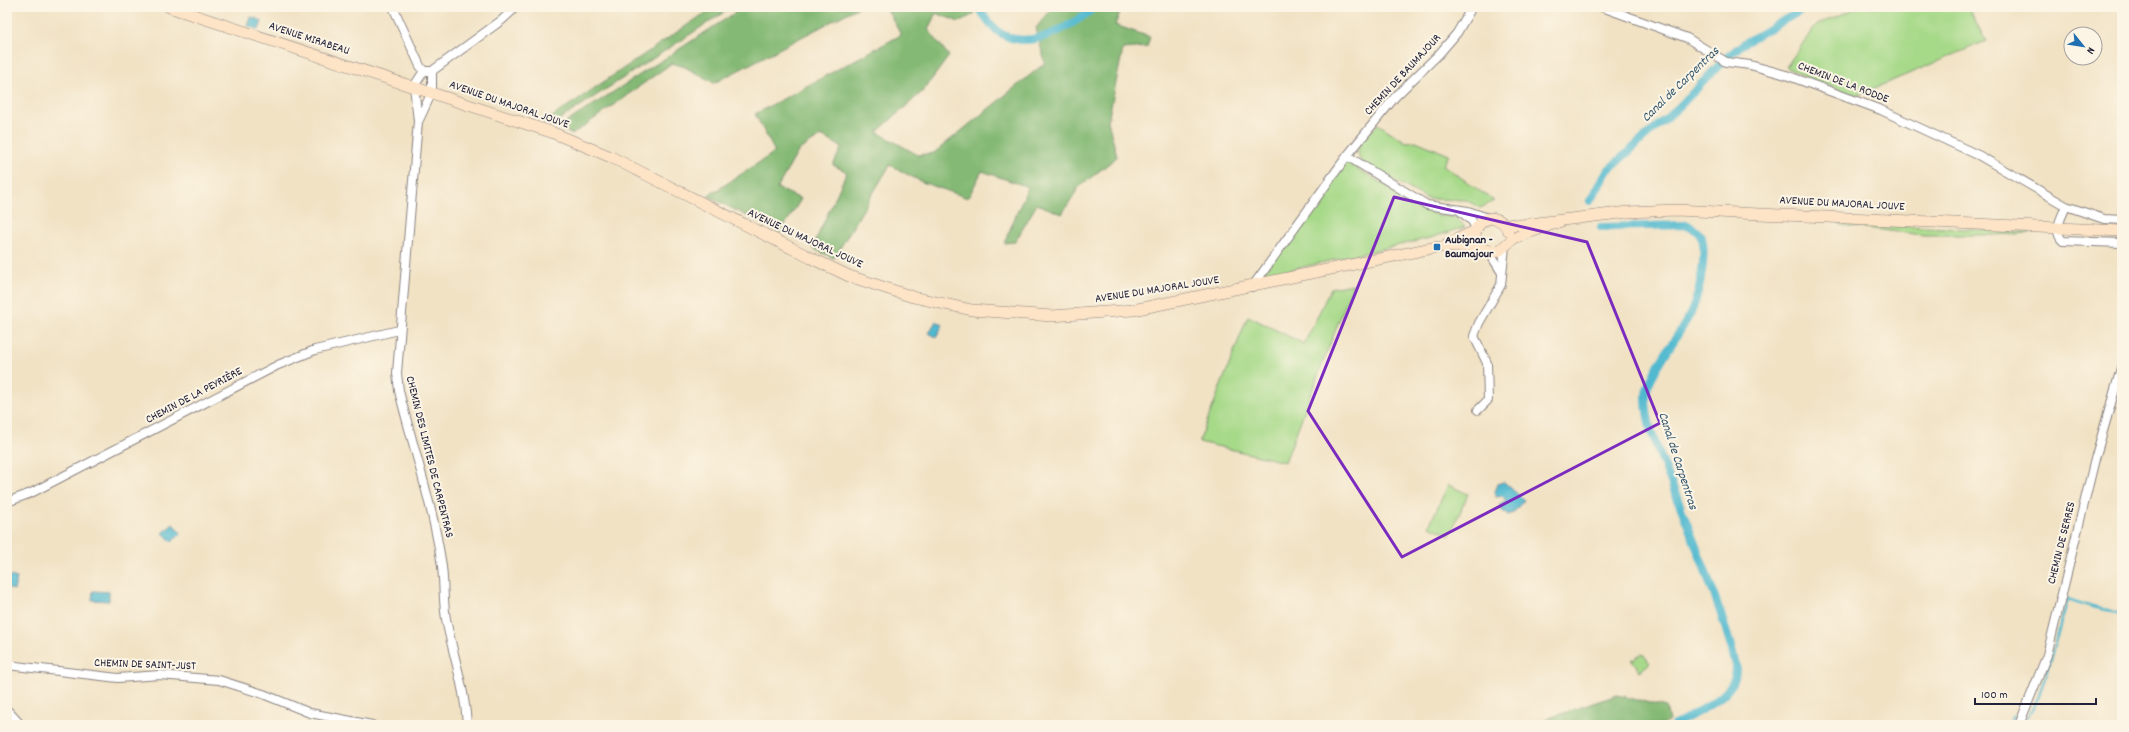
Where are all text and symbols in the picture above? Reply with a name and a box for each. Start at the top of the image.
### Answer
street label: AVENUE MIRABEAU [266,18,352,60]
north arrow [2063,26,2103,66]
street label: CHEMIN DE BAUMAJOUR [1361,30,1445,120]
water label: Canal de Carpentras [1638,42,1725,127]
text: N [2081,44,2098,57]
street label: CHEMIN DE LA RODDE [1795,58,1891,108]
street label: AVENUE DU MAJORAL JOUVE [447,77,572,134]
street label: AVENUE DU MAJORAL JOUVE [1779,192,1906,216]
street label: AVENUE DU MAJORAL JOUVE [745,205,866,273]
place label: Aubignan - Baumajour [1445,232,1494,263]
marker: Aubignan - Baumajour [1432,242,1442,252]
street label: AVENUE DU MAJORAL JOUVE [1094,272,1221,308]
street label: CHEMIN DE LA PEYRIÈRE [143,363,246,429]
street label: CHEMIN DES LIMITES DE CARPENTRAS [401,374,457,540]
water label: Canal de Carpentras [1652,410,1702,513]
street label: CHEMIN DE SERRES [2044,500,2080,586]
street label: CHEMIN DE SAINT-JUST [94,655,196,675]
scale bar [1975,680,2096,706]
text: 100 m [1981,687,2008,704]

